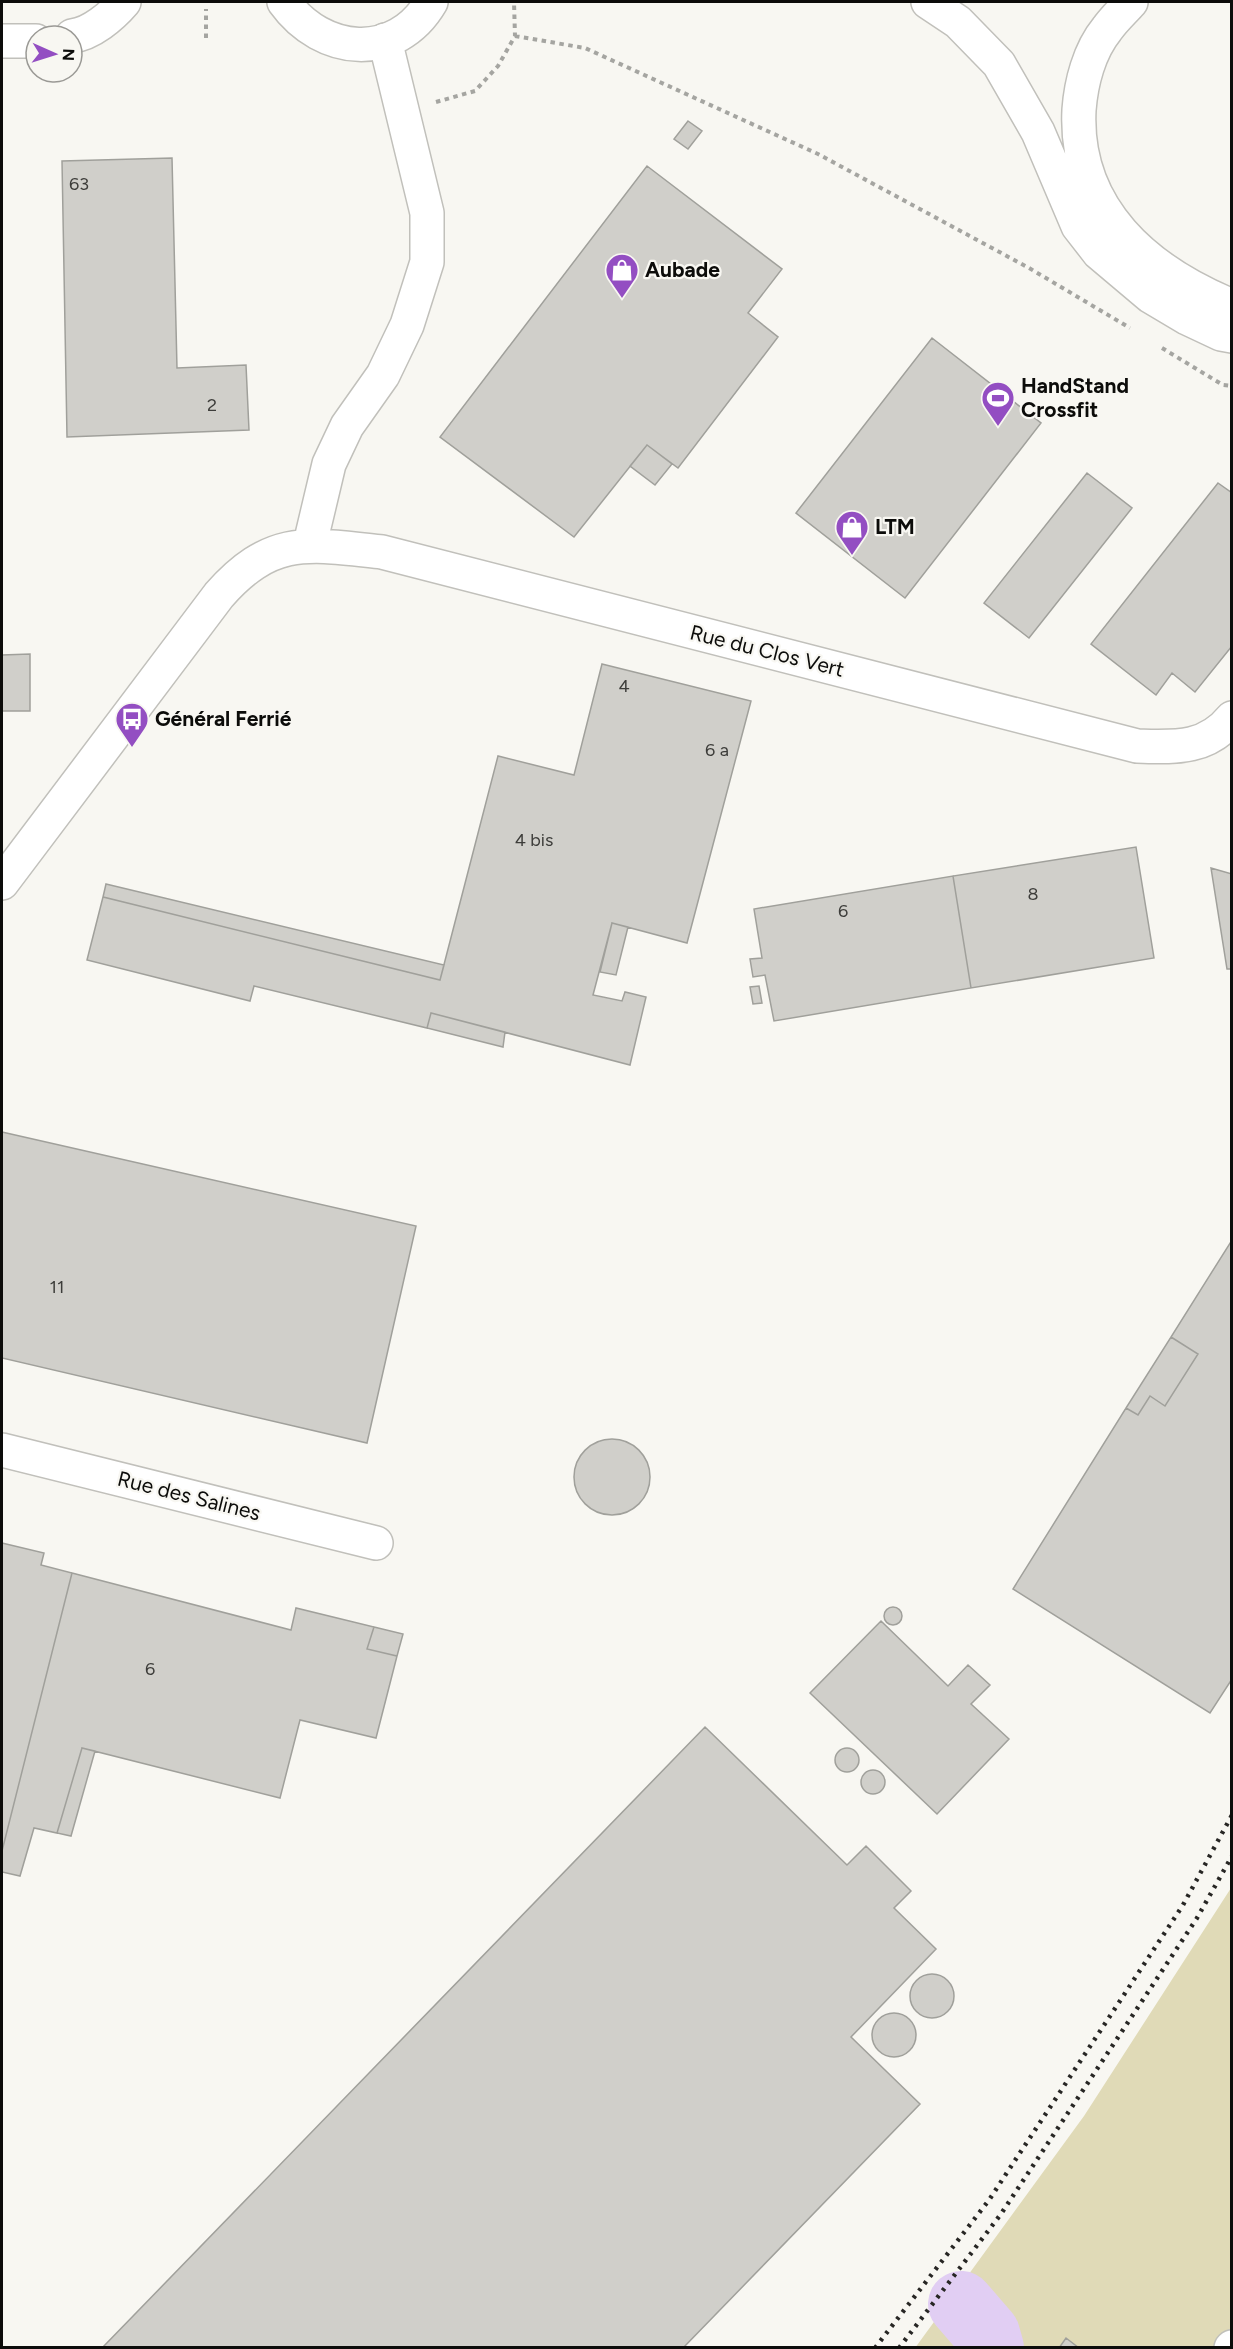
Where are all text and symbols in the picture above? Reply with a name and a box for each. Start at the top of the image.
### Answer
north arrow [24,24,84,84]
text: N [59,48,78,61]
house number: 63 [69,173,89,195]
shop icon: Aubade [604,252,640,299]
place label: Aubade [645,257,720,282]
place label: HandStand Crossfit [1021,373,1129,422]
sports icon: HandStand Crossfit [980,380,1016,427]
house number: 2 [207,394,217,416]
shop icon: LTM [834,509,870,556]
place label: LTM [875,514,915,539]
street label: Rue du Clos Vert [688,619,847,682]
house number: 4 [618,675,630,697]
bus stop icon: Général Ferrié [114,701,150,748]
place label: Général Ferrié [155,706,292,731]
house number: 6 a [705,739,729,761]
house number: 4 bis [515,829,553,851]
house number: 8 [1027,883,1039,905]
house number: 6 [838,900,848,922]
house number: 11 [50,1276,64,1298]
street label: Rue des Salines [115,1466,263,1525]
house number: 6 [145,1658,155,1680]

